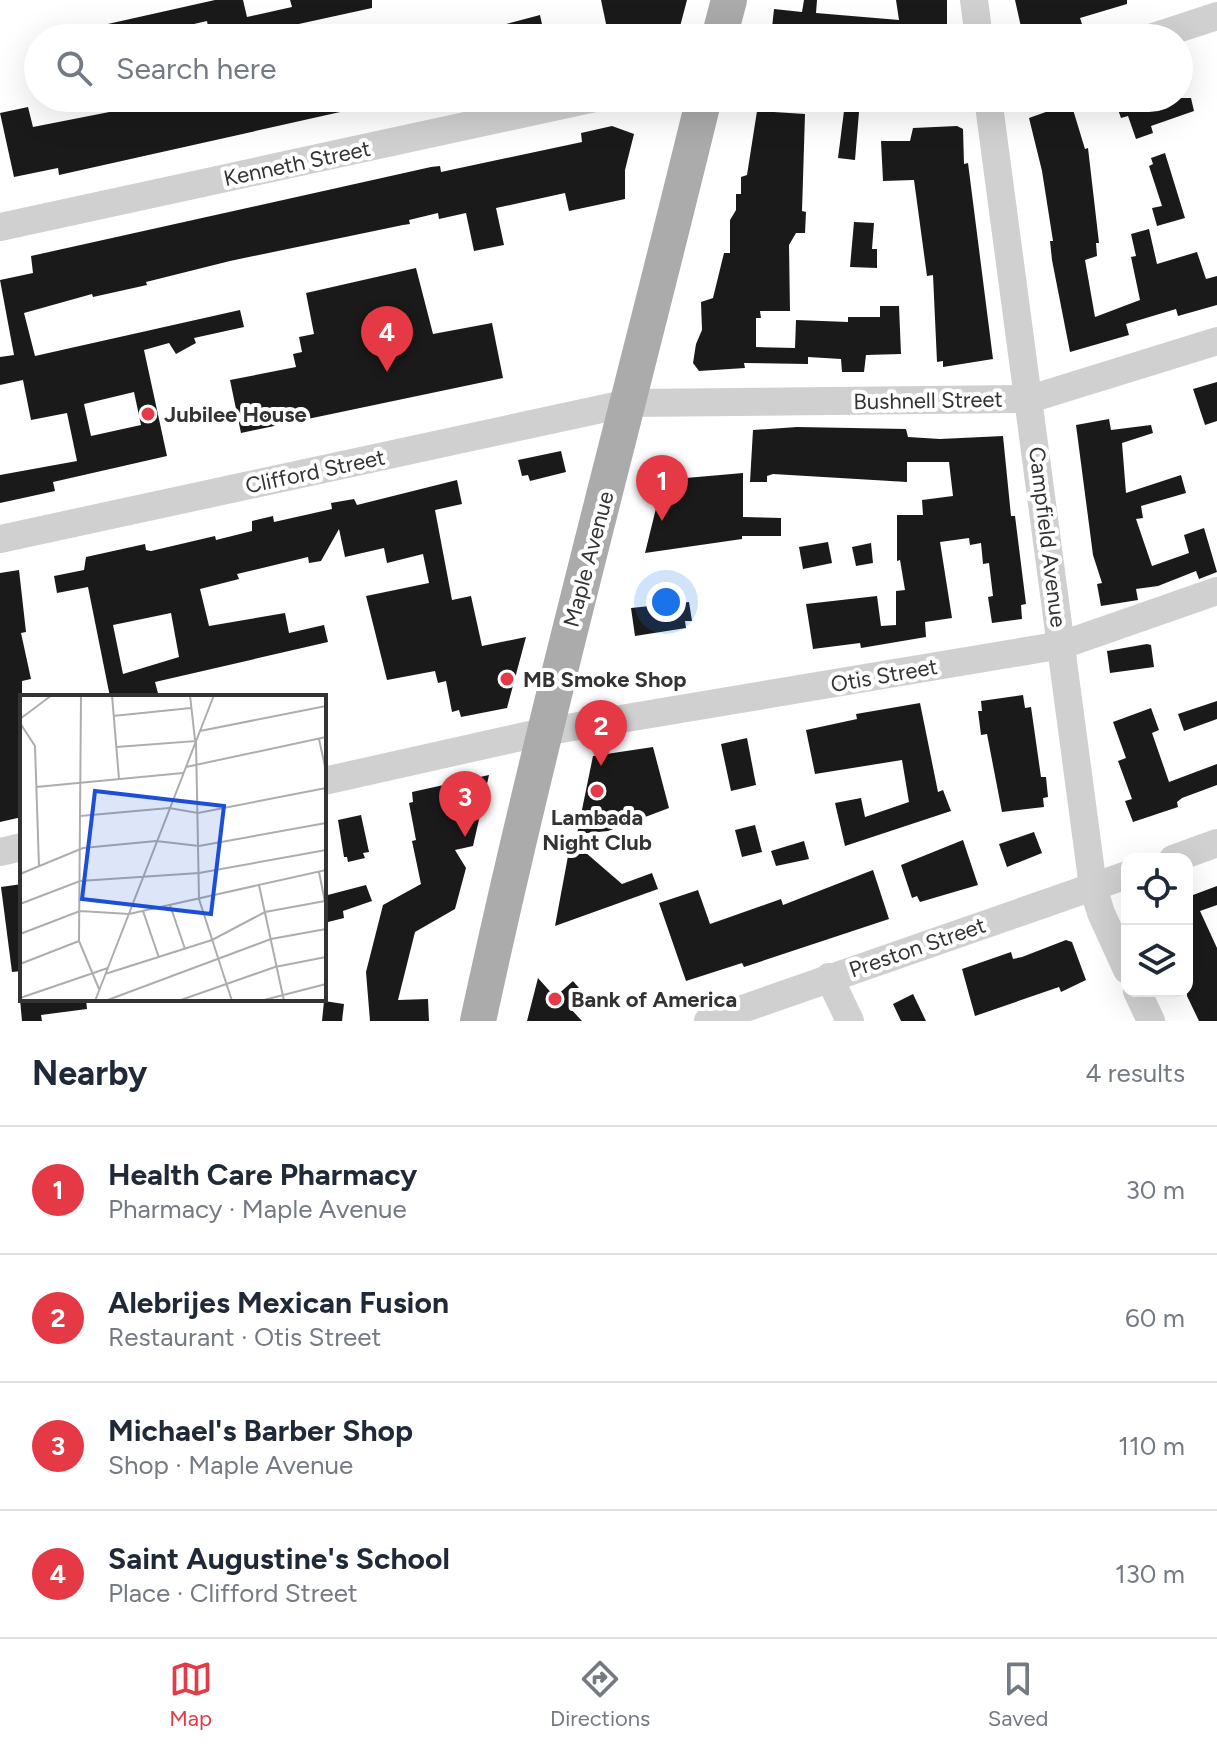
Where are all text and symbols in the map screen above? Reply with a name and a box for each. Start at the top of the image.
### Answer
search box [24,24,1193,112]
icon: search [52,46,96,90]
text: Search here [116,50,276,87]
street label: Kenneth Street [221,135,373,192]
pin: 4 [361,306,413,372]
street label: Bushnell Street [853,386,1003,415]
place label: Jubilee House [164,401,307,428]
marker: Jubilee House [139,405,157,423]
street label: Clifford Street [243,444,387,499]
street label: Campfield Avenue [1023,445,1072,629]
pin: 1 [636,455,688,521]
street label: Maple Avenue [557,488,620,630]
your location [646,582,686,622]
street label: Otis Street [829,653,940,698]
place label: MB Smoke Shop [523,666,686,693]
marker: MB Smoke Shop [498,670,516,688]
inset map [20,695,326,1001]
pin: 2 [575,700,627,766]
pin: 3 [439,771,491,837]
marker: Lambada Night Club [588,782,606,800]
place label: Lambada Night Club [542,804,652,856]
map controls [1121,853,1193,997]
button: locate [1121,853,1193,925]
street label: Preston Street [845,911,989,983]
button: layers [1121,925,1193,997]
place label: Bank of America [571,986,737,1013]
marker: Bank of America [546,990,564,1008]
text: Nearby [32,1053,147,1094]
text: 4 results [1085,1057,1185,1089]
text: Health Care Pharmacy [108,1156,417,1193]
text: 1 [53,1174,63,1206]
text: 30 m [1126,1174,1185,1206]
text: Pharmacy · Maple Avenue [108,1193,407,1225]
text: Alebrijes Mexican Fusion [108,1284,449,1321]
text: 2 [50,1302,66,1334]
text: 60 m [1125,1302,1185,1334]
text: Restaurant · Otis Street [108,1321,381,1353]
text: Michael's Barber Shop [108,1412,413,1449]
text: 3 [51,1430,65,1462]
text: 110 m [1118,1430,1185,1462]
text: Shop · Maple Avenue [108,1449,353,1481]
text: Saint Augustine's School [108,1540,450,1577]
text: 4 [50,1558,66,1590]
text: 130 m [1115,1558,1185,1590]
text: Place · Clifford Street [108,1577,358,1609]
tab: Map [169,1657,213,1732]
tab: Directions [550,1657,650,1732]
tab: Saved [988,1657,1048,1732]

